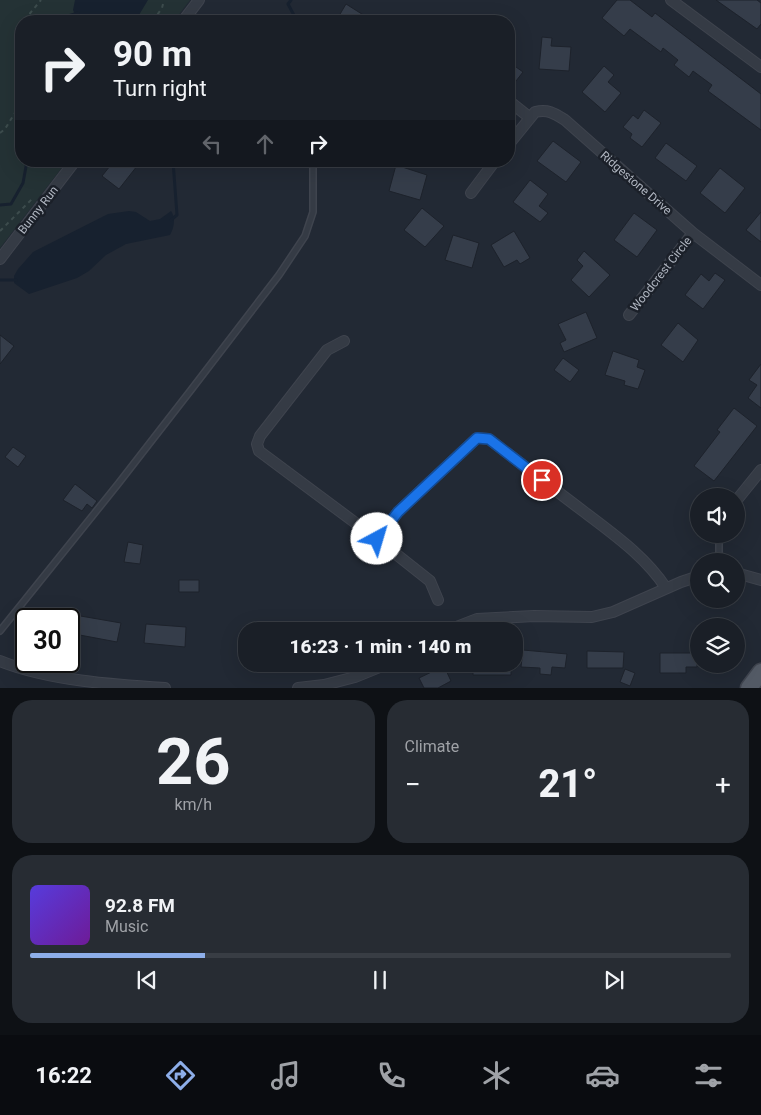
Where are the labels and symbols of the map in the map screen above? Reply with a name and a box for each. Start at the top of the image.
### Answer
street label: Ridgestone Drive [597,148,675,218]
street label: Bunny Run [15,183,61,237]
street label: Woodcrest Circle [628,234,694,314]
pin [521,459,563,501]
position arrow [350,512,402,564]
speed limit sign: 30 [15,608,80,673]

